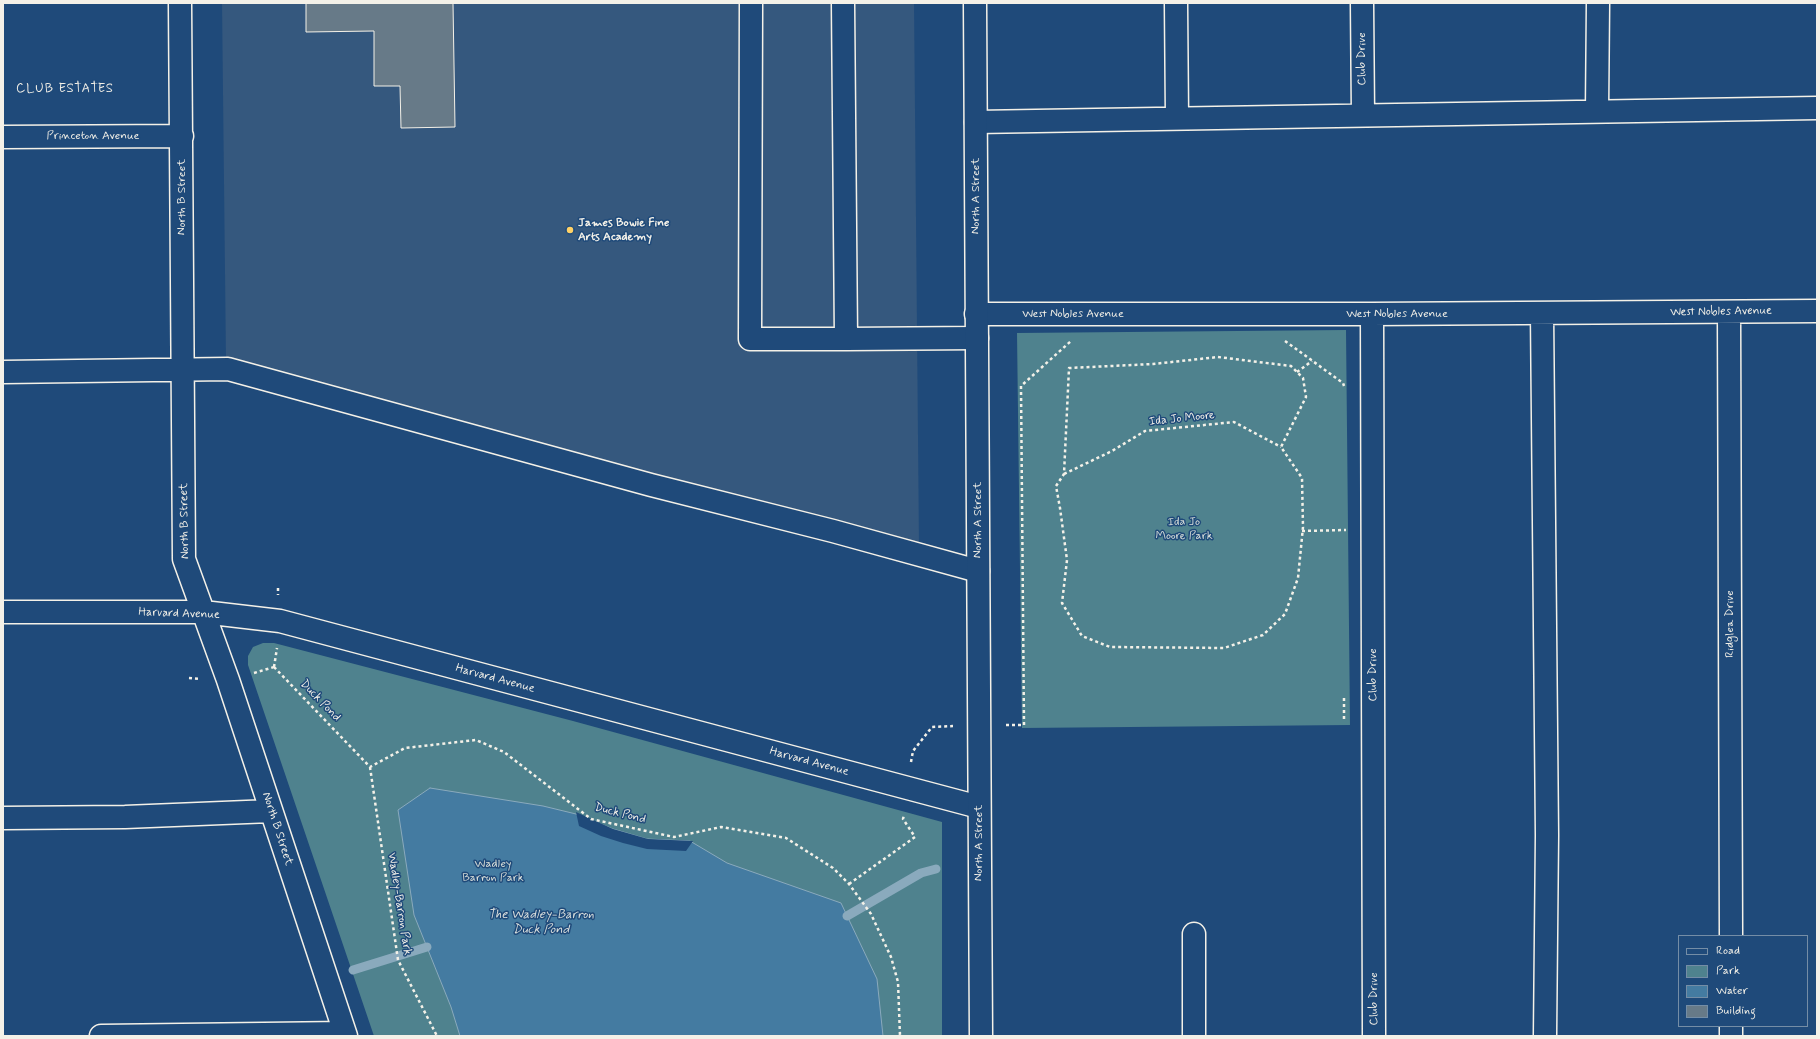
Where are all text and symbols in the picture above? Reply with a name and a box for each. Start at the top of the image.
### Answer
street label: Club Drive [1355,32,1369,86]
district label: CLUB ESTATES [15,81,115,97]
street label: Princeton Avenue [47,129,139,143]
street label: North A Street [969,158,983,234]
street label: North B Street [175,159,189,235]
place label: James Bowie Fine Arts Academy [578,216,669,244]
marker: James Bowie Fine Arts Academy [565,225,575,235]
street label: West Nobles Avenue [1670,304,1772,320]
street label: West Nobles Avenue [1022,307,1124,321]
street label: West Nobles Avenue [1346,307,1448,321]
street label: Ida Jo Moore [1149,408,1215,430]
street label: North A Street [971,482,985,558]
street label: North B Street [177,483,193,559]
park label: Ida Jo Moore Park [1155,515,1213,543]
street label: Ridglea Drive [1723,590,1737,658]
street label: Harvard Avenue [138,605,220,623]
street label: Club Drive [1366,648,1380,702]
street label: Harvard Avenue [454,661,536,697]
street label: Duck Pond [297,677,343,725]
street label: Harvard Avenue [768,744,850,780]
street label: North B Street [258,791,296,867]
street label: Duck Pond [593,801,647,827]
street label: North A Street [972,805,986,881]
street label: Wadley-Barron Park [384,852,414,956]
park label: Wadley Barron Park [462,857,524,885]
water label: The Wadley-Barron Duck Pond [488,907,594,938]
legend [1678,935,1808,1027]
text: Road [1716,943,1740,959]
text: Park [1716,963,1740,979]
street label: Club Drive [1367,972,1381,1026]
text: Water [1716,983,1748,999]
text: Building [1716,1003,1756,1019]

